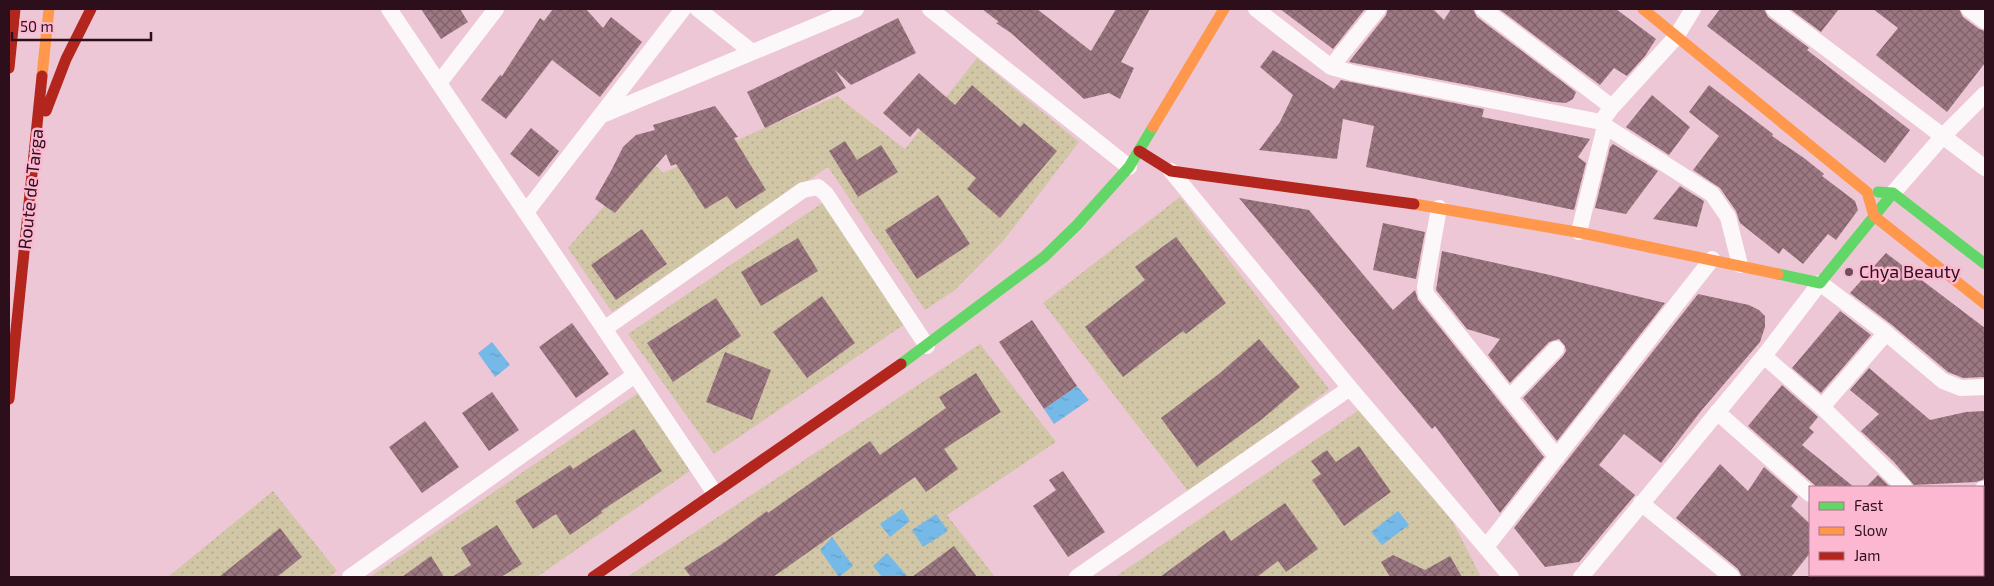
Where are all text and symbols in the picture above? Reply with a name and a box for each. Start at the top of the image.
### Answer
scale bar [12,10,151,42]
text: 50 m [20,17,54,35]
street label: Route de Targa [13,127,47,250]
place label: Chya Beauty [1859,260,1961,282]
marker: Chya Beauty [1843,266,1855,278]
legend [1809,486,1984,576]
text: Fast [1854,496,1884,514]
text: Slow [1854,521,1888,539]
text: Jam [1854,546,1880,564]

